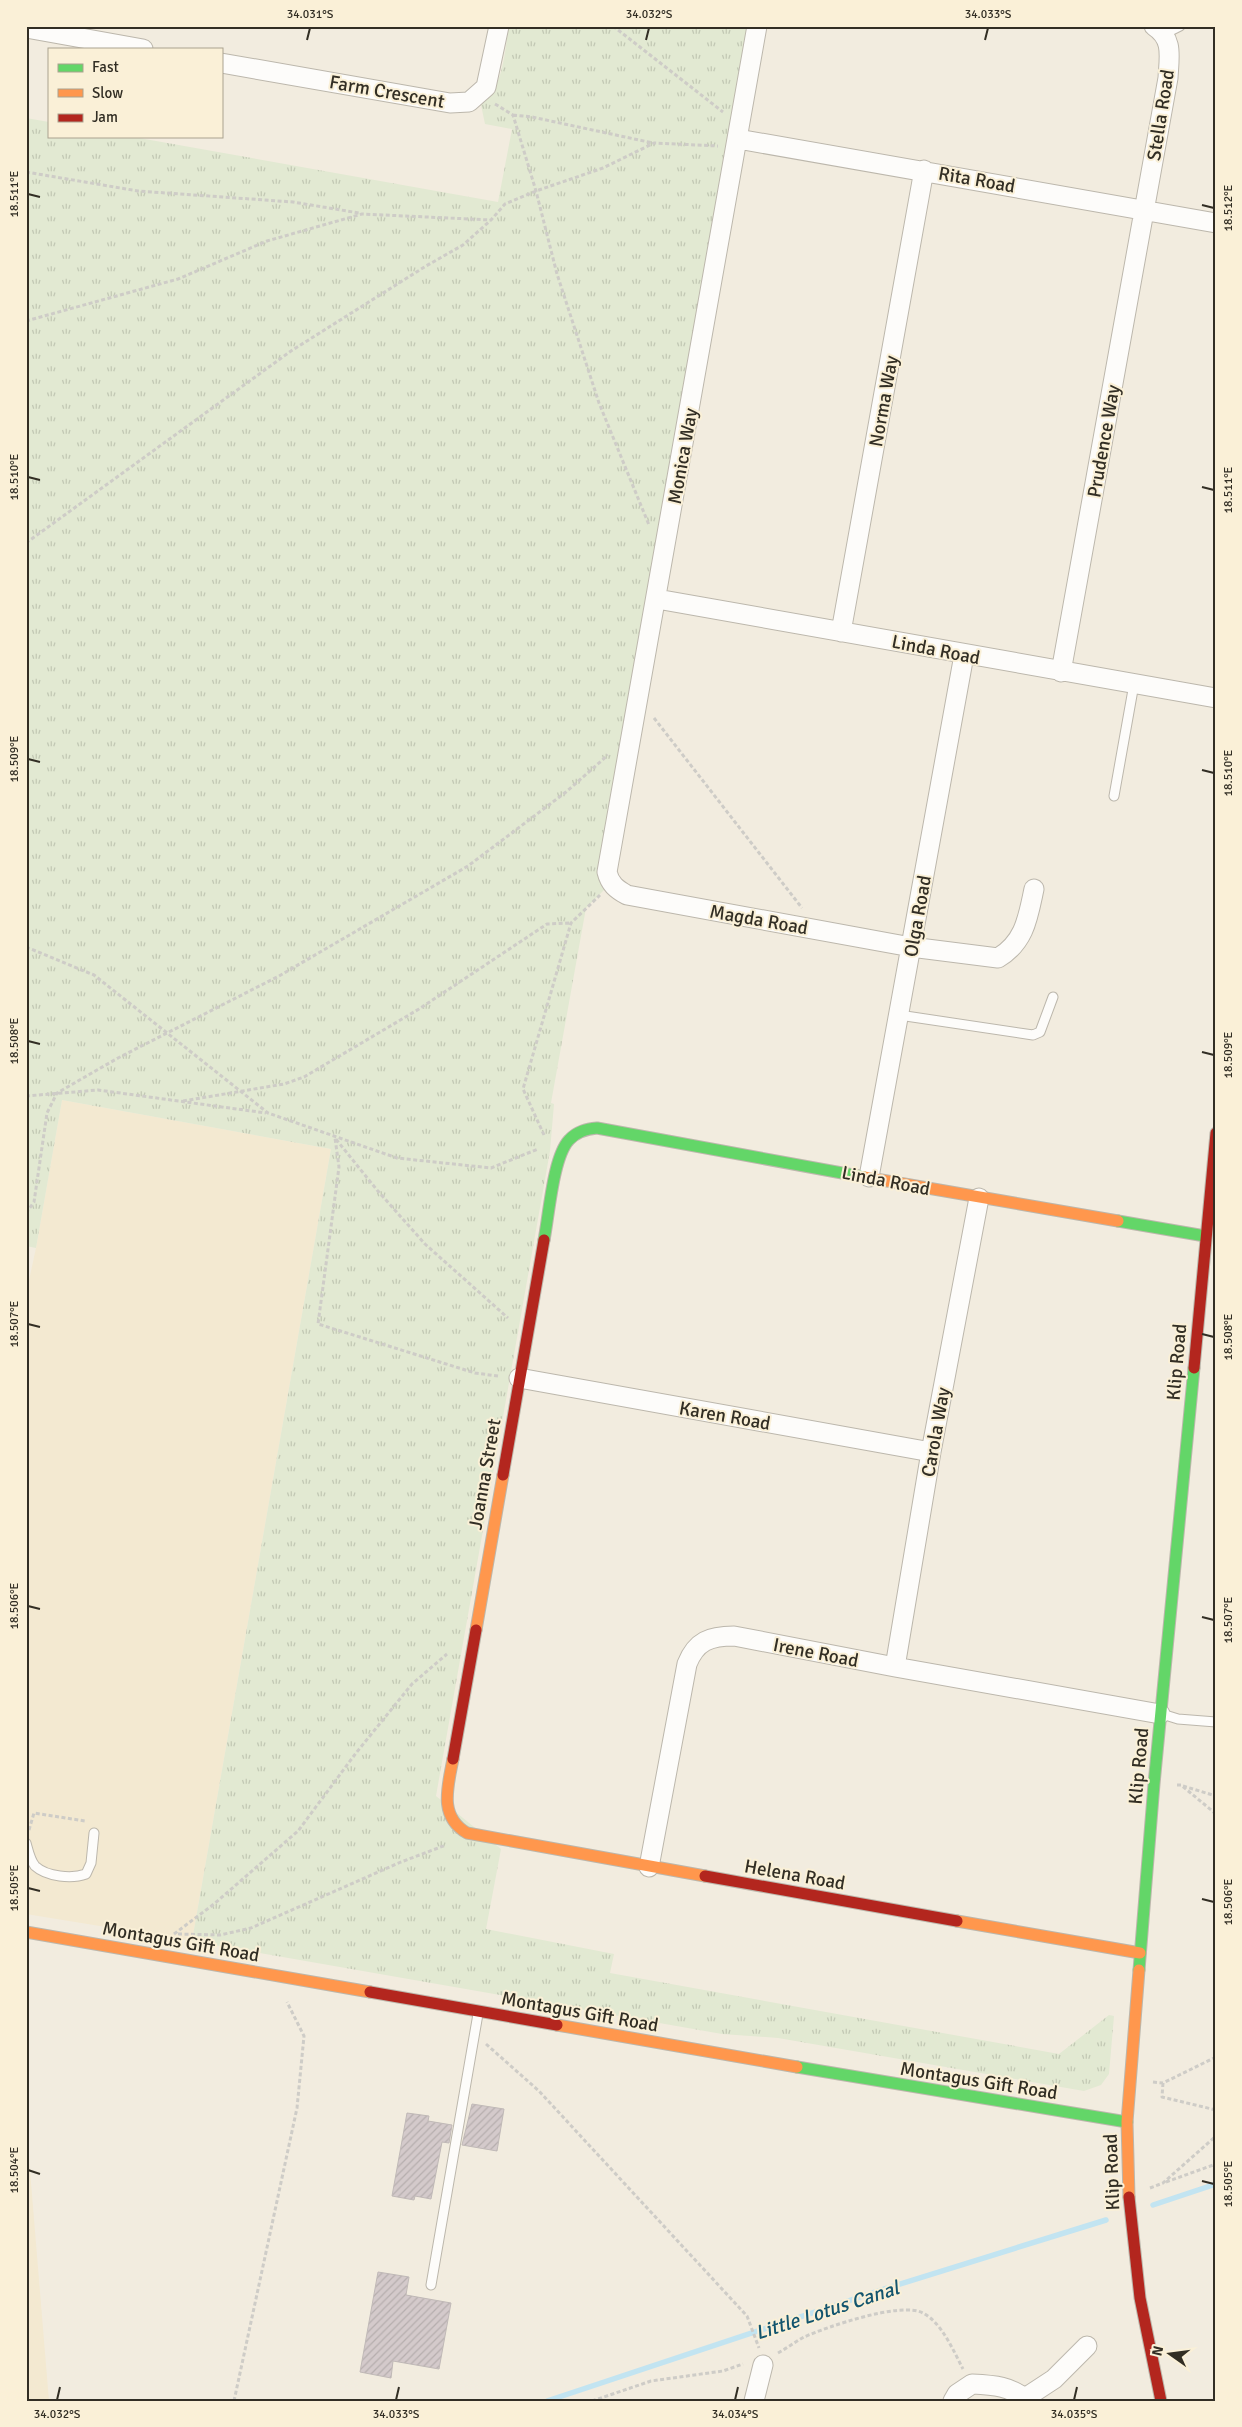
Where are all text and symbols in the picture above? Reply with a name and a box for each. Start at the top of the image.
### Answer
text: 34.031°S [287,7,334,22]
text: 34.032°S [626,7,673,22]
text: 34.033°S [965,7,1012,22]
legend [48,48,222,138]
text: Fast [92,58,119,76]
street label: Stella Road [1142,68,1180,162]
street label: Farm Crescent [327,70,447,114]
text: Slow [92,84,123,102]
text: Jam [92,108,118,126]
street label: Rita Road [937,161,1017,199]
text: 18.511°E [7,170,22,217]
text: 18.512°E [1221,184,1236,231]
street label: Norma Way [864,353,904,449]
street label: Prudence Way [1082,383,1126,499]
street label: Monica Way [663,406,703,506]
text: 18.510°E [7,453,22,500]
text: 18.511°E [1221,466,1236,513]
street label: Linda Road [890,630,982,670]
text: 18.509°E [7,735,22,782]
text: 18.510°E [1221,749,1236,796]
street label: Olga Road [899,873,937,959]
street label: Magda Road [708,900,810,940]
text: 18.508°E [7,1017,22,1064]
text: 18.509°E [1221,1031,1236,1078]
street label: Linda Road [840,1161,932,1201]
text: 18.507°E [7,1300,22,1347]
text: 18.508°E [1221,1313,1236,1360]
street label: Klip Road [1162,1323,1192,1401]
street label: Carola Way [916,1385,956,1479]
street label: Karen Road [677,1396,772,1436]
street label: Joanna Street [463,1417,507,1531]
text: 18.506°E [7,1582,22,1629]
text: 18.507°E [1221,1596,1236,1643]
street label: Irene Road [771,1633,861,1673]
street label: Klip Road [1124,1727,1154,1805]
street label: Helena Road [742,1854,847,1896]
text: 18.505°E [7,1864,22,1911]
text: 18.506°E [1221,1878,1236,1925]
street label: Montagus Gift Road [100,1916,261,1968]
street label: Montagus Gift Road [499,1986,660,2038]
street label: Montagus Gift Road [898,2057,1059,2105]
street label: Klip Road [1099,2133,1125,2211]
text: 18.504°E [7,2146,22,2193]
text: 18.505°E [1221,2160,1236,2207]
water label: Little Lotus Canal [752,2275,904,2345]
north arrow [1144,2330,1194,2380]
text: N [1148,2344,1167,2358]
text: 34.032°S [34,2407,81,2422]
text: 34.033°S [373,2407,420,2422]
text: 34.034°S [712,2407,759,2422]
text: 34.035°S [1051,2407,1098,2422]

